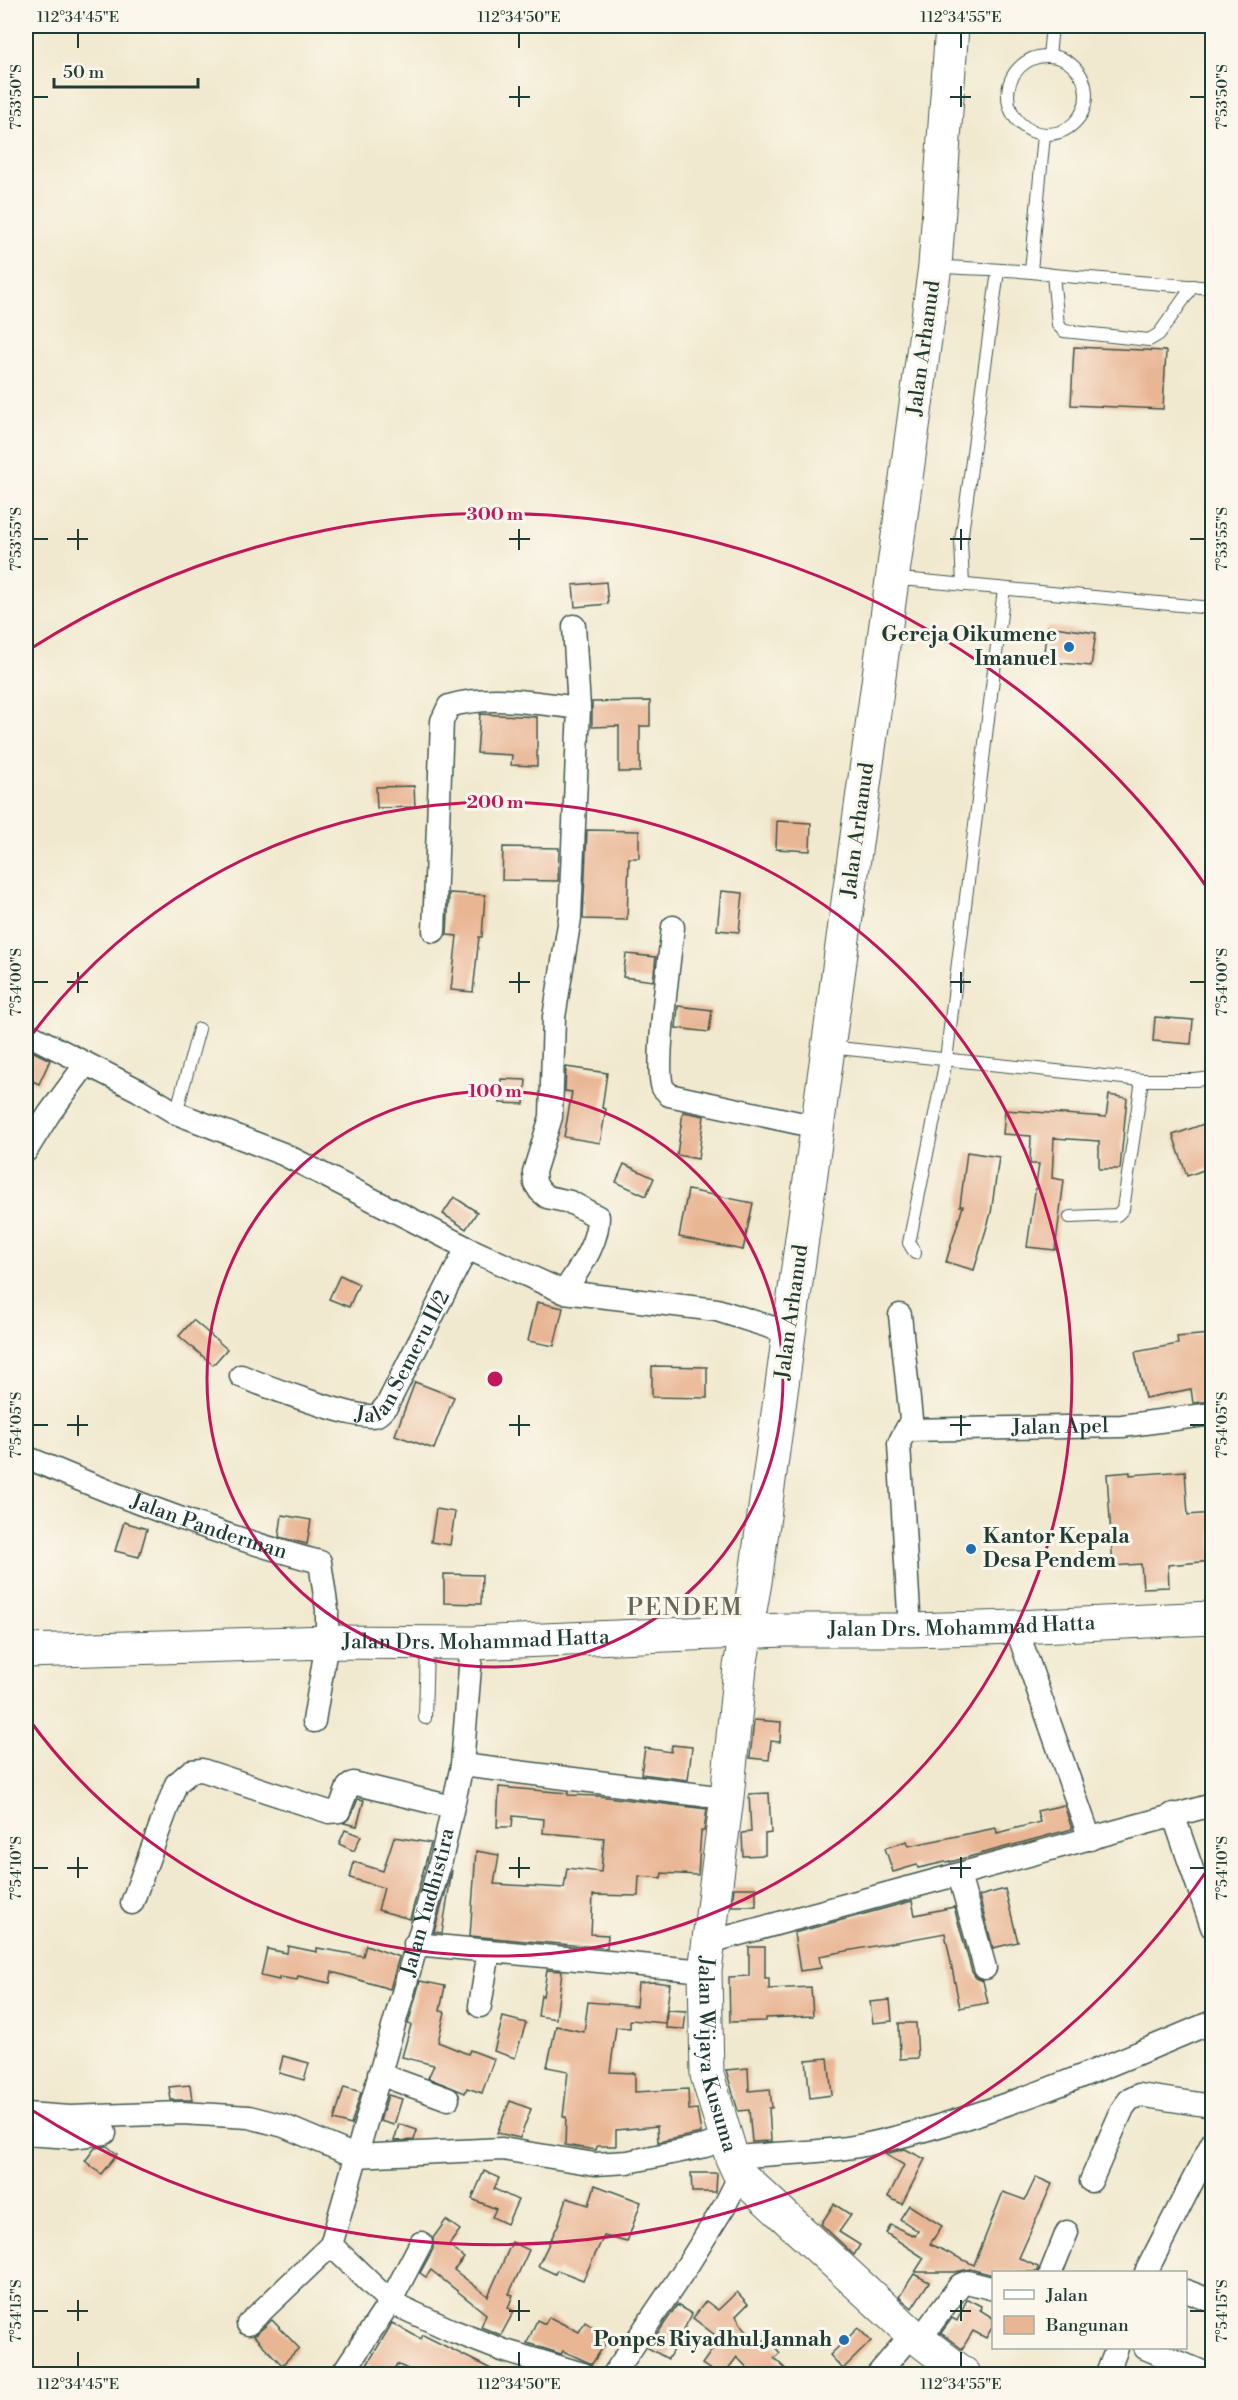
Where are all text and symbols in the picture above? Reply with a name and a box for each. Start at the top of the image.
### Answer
text: 112°34'45"E [37,8,119,27]
text: 112°34'50"E [477,8,561,27]
text: 112°34'55"E [920,8,1002,27]
scale bar [54,51,198,89]
text: 50 m [63,61,105,84]
text: 7°53'50"S [7,64,26,130]
text: 7°53'50"S [1213,64,1232,130]
street label: Jalan Arhanud [902,279,946,418]
text: 300 m [467,503,524,526]
text: 7°53'55"S [7,507,26,571]
text: 7°53'55"S [1213,507,1232,571]
place label: Gereja Oikumene Imanuel [881,622,1057,672]
marker: Gereja Oikumene Imanuel [1062,640,1076,654]
street label: Jalan Arhanud [836,761,880,900]
text: 200 m [467,791,524,814]
text: 7°54'00"S [7,948,26,1016]
text: 7°54'00"S [1213,948,1232,1016]
text: 100 m [468,1080,522,1103]
street label: Jalan Arhanud [770,1243,814,1382]
street label: Jalan Semeru II/2 [352,1286,456,1429]
centre of rings [485,1369,505,1389]
text: 7°54'05"S [7,1392,26,1458]
text: 7°54'05"S [1213,1392,1232,1458]
street label: Jalan Apel [1010,1413,1109,1441]
street label: Jalan Panderman [126,1488,290,1566]
place label: Kantor Kepala Desa Pendem [983,1524,1130,1574]
marker: Kantor Kepala Desa Pendem [964,1542,978,1556]
district label: PENDEM [627,1593,743,1623]
street label: Jalan Drs. Mohammad Hatta [827,1610,1096,1643]
street label: Jalan Drs. Mohammad Hatta [341,1624,610,1656]
street label: Jalan Yudhistira [395,1825,461,1980]
text: 7°54'10"S [7,1836,26,1900]
text: 7°54'10"S [1213,1836,1232,1900]
street label: Jalan Wijaya Kusuma [691,1954,743,2156]
legend [992,2271,1187,2349]
text: 7°54'15"S [7,2279,26,2343]
text: 7°54'15"S [1213,2279,1232,2343]
text: Jalan [1045,2284,1088,2307]
text: Bangunan [1045,2314,1129,2337]
place label: Ponpes Riyadhul Jannah [593,2327,832,2353]
marker: Ponpes Riyadhul Jannah [837,2333,851,2347]
text: 112°34'45"E [37,2375,119,2394]
text: 112°34'50"E [477,2375,561,2394]
text: 112°34'55"E [920,2375,1002,2394]

